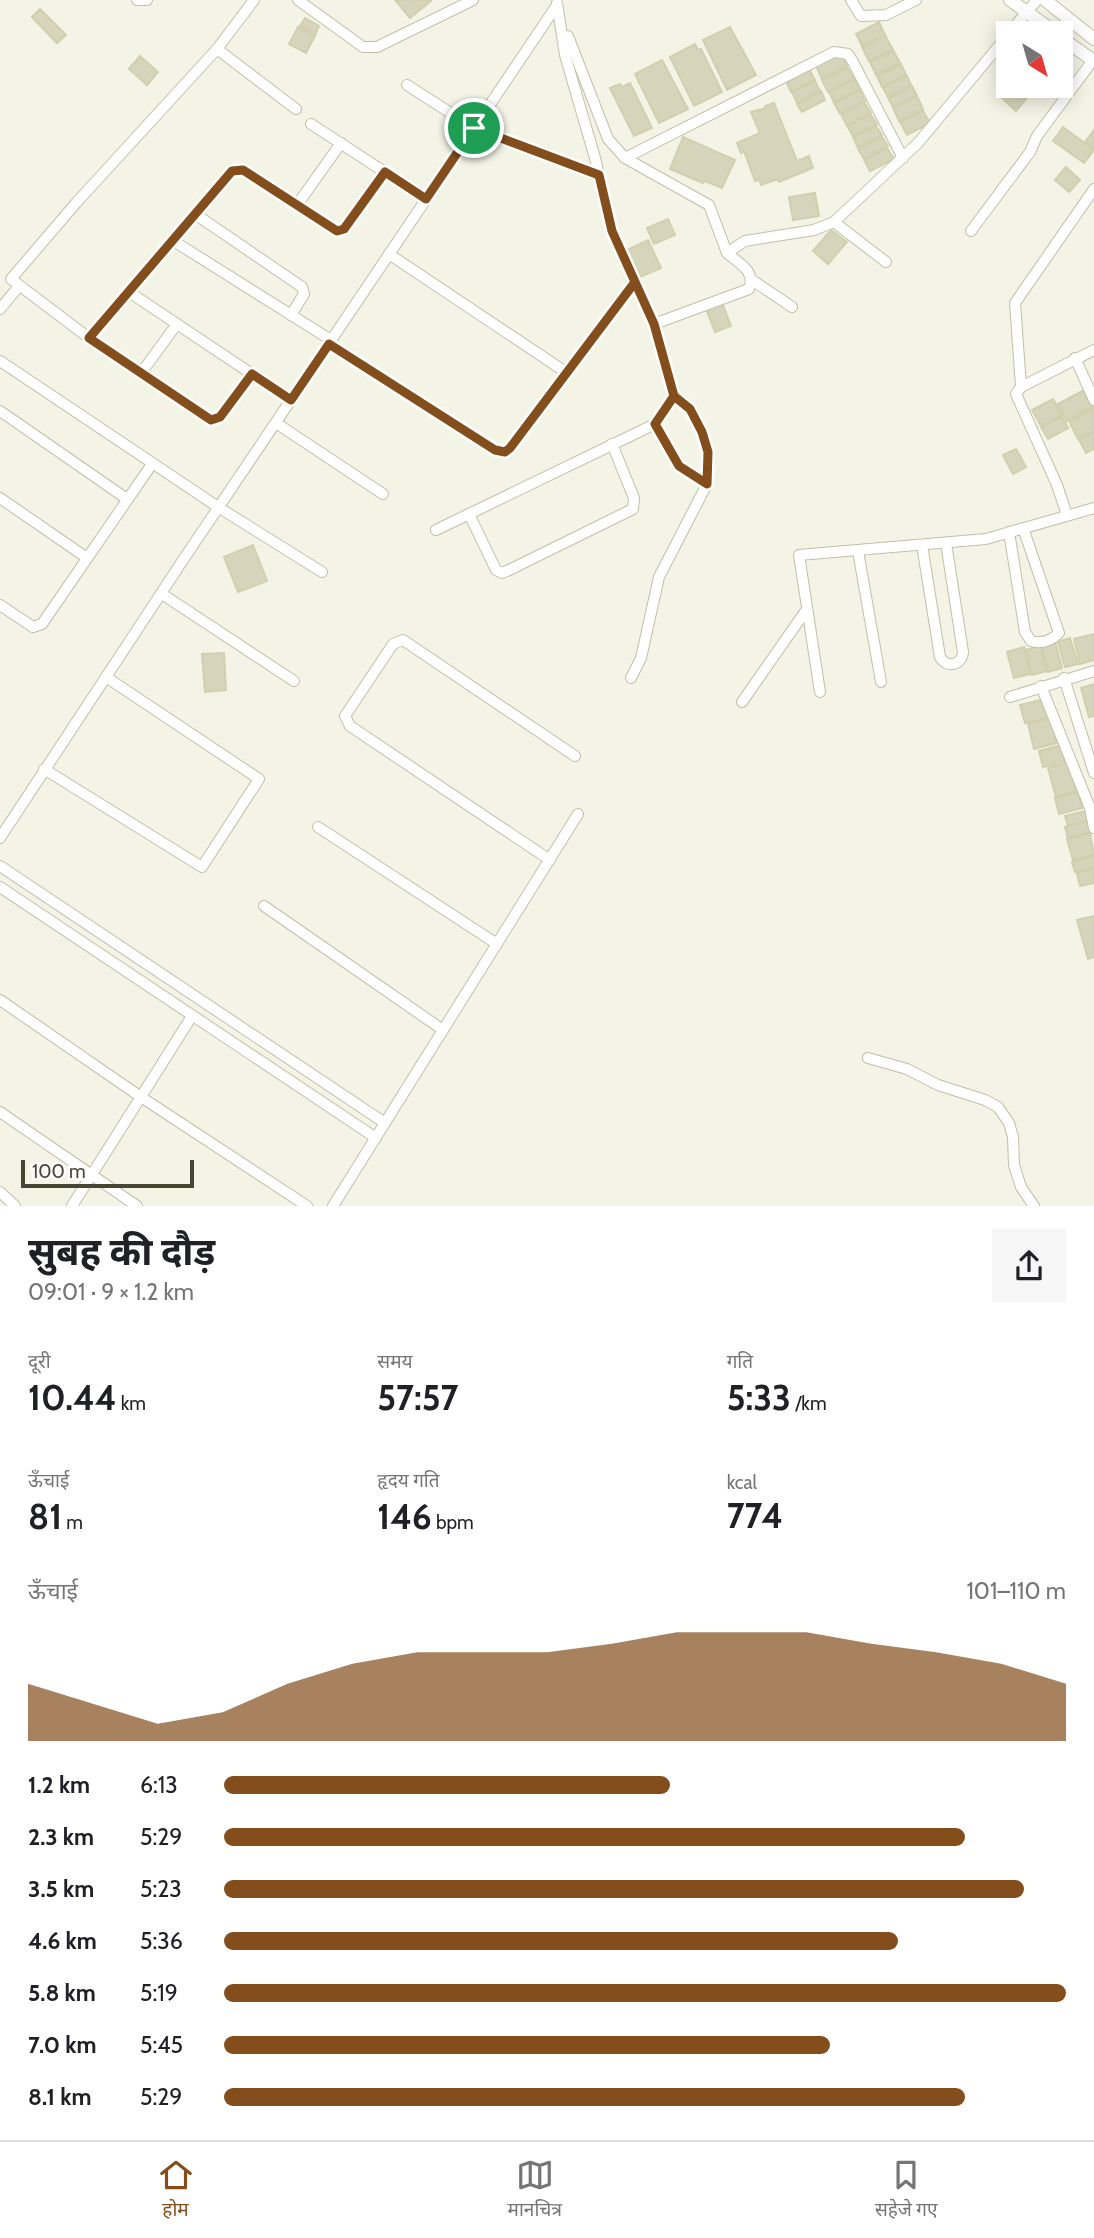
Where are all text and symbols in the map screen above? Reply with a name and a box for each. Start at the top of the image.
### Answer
north arrow [996,21,1073,98]
map controls [996,21,1073,98]
pin [444,98,504,158]
icon: arrive [455,109,493,147]
scale bar [21,1156,194,1188]
text: 100 m [32,1160,86,1183]
text: सुबह की दौड़ [28,1228,215,1275]
button: share [992,1229,1066,1303]
text: 09:01 · 9 × 1.2 km [28,1278,194,1306]
text: दूरी [28,1350,51,1373]
text: समय [377,1350,413,1373]
text: गति [727,1350,753,1373]
text: 10.44 [28,1376,116,1419]
text: 57:57 [377,1376,458,1419]
text: 5:33 [727,1376,791,1419]
text: km [116,1392,146,1415]
text: /km [791,1392,827,1415]
text: ऊँचाई [28,1469,69,1492]
text: हृदय गति [377,1469,440,1492]
text: kcal [727,1471,757,1494]
text: 774 [727,1494,783,1537]
text: 81 [28,1495,62,1538]
text: 146 [377,1495,432,1538]
text: m [62,1511,83,1534]
text: bpm [432,1511,474,1534]
text: ऊँचाई [28,1577,78,1605]
text: 101–110 m [966,1577,1066,1605]
text: 1.2 km [28,1771,90,1799]
text: 6:13 [140,1771,178,1799]
text: 2.3 km [28,1823,94,1851]
text: 5:29 [140,1823,182,1851]
text: 3.5 km [28,1875,94,1903]
text: 5:23 [140,1875,182,1903]
text: 4.6 km [28,1927,97,1955]
text: 5:36 [140,1927,183,1955]
text: 5.8 km [28,1979,96,2007]
text: 5:19 [140,1979,178,2007]
text: 7.0 km [28,2031,96,2059]
text: 5:45 [140,2031,183,2059]
text: 8.1 km [28,2083,91,2111]
text: 5:29 [140,2083,182,2111]
tab: होम [157,2156,195,2224]
tab: मानचित्र [508,2156,562,2224]
tab: सहेजे गए [875,2156,937,2224]

